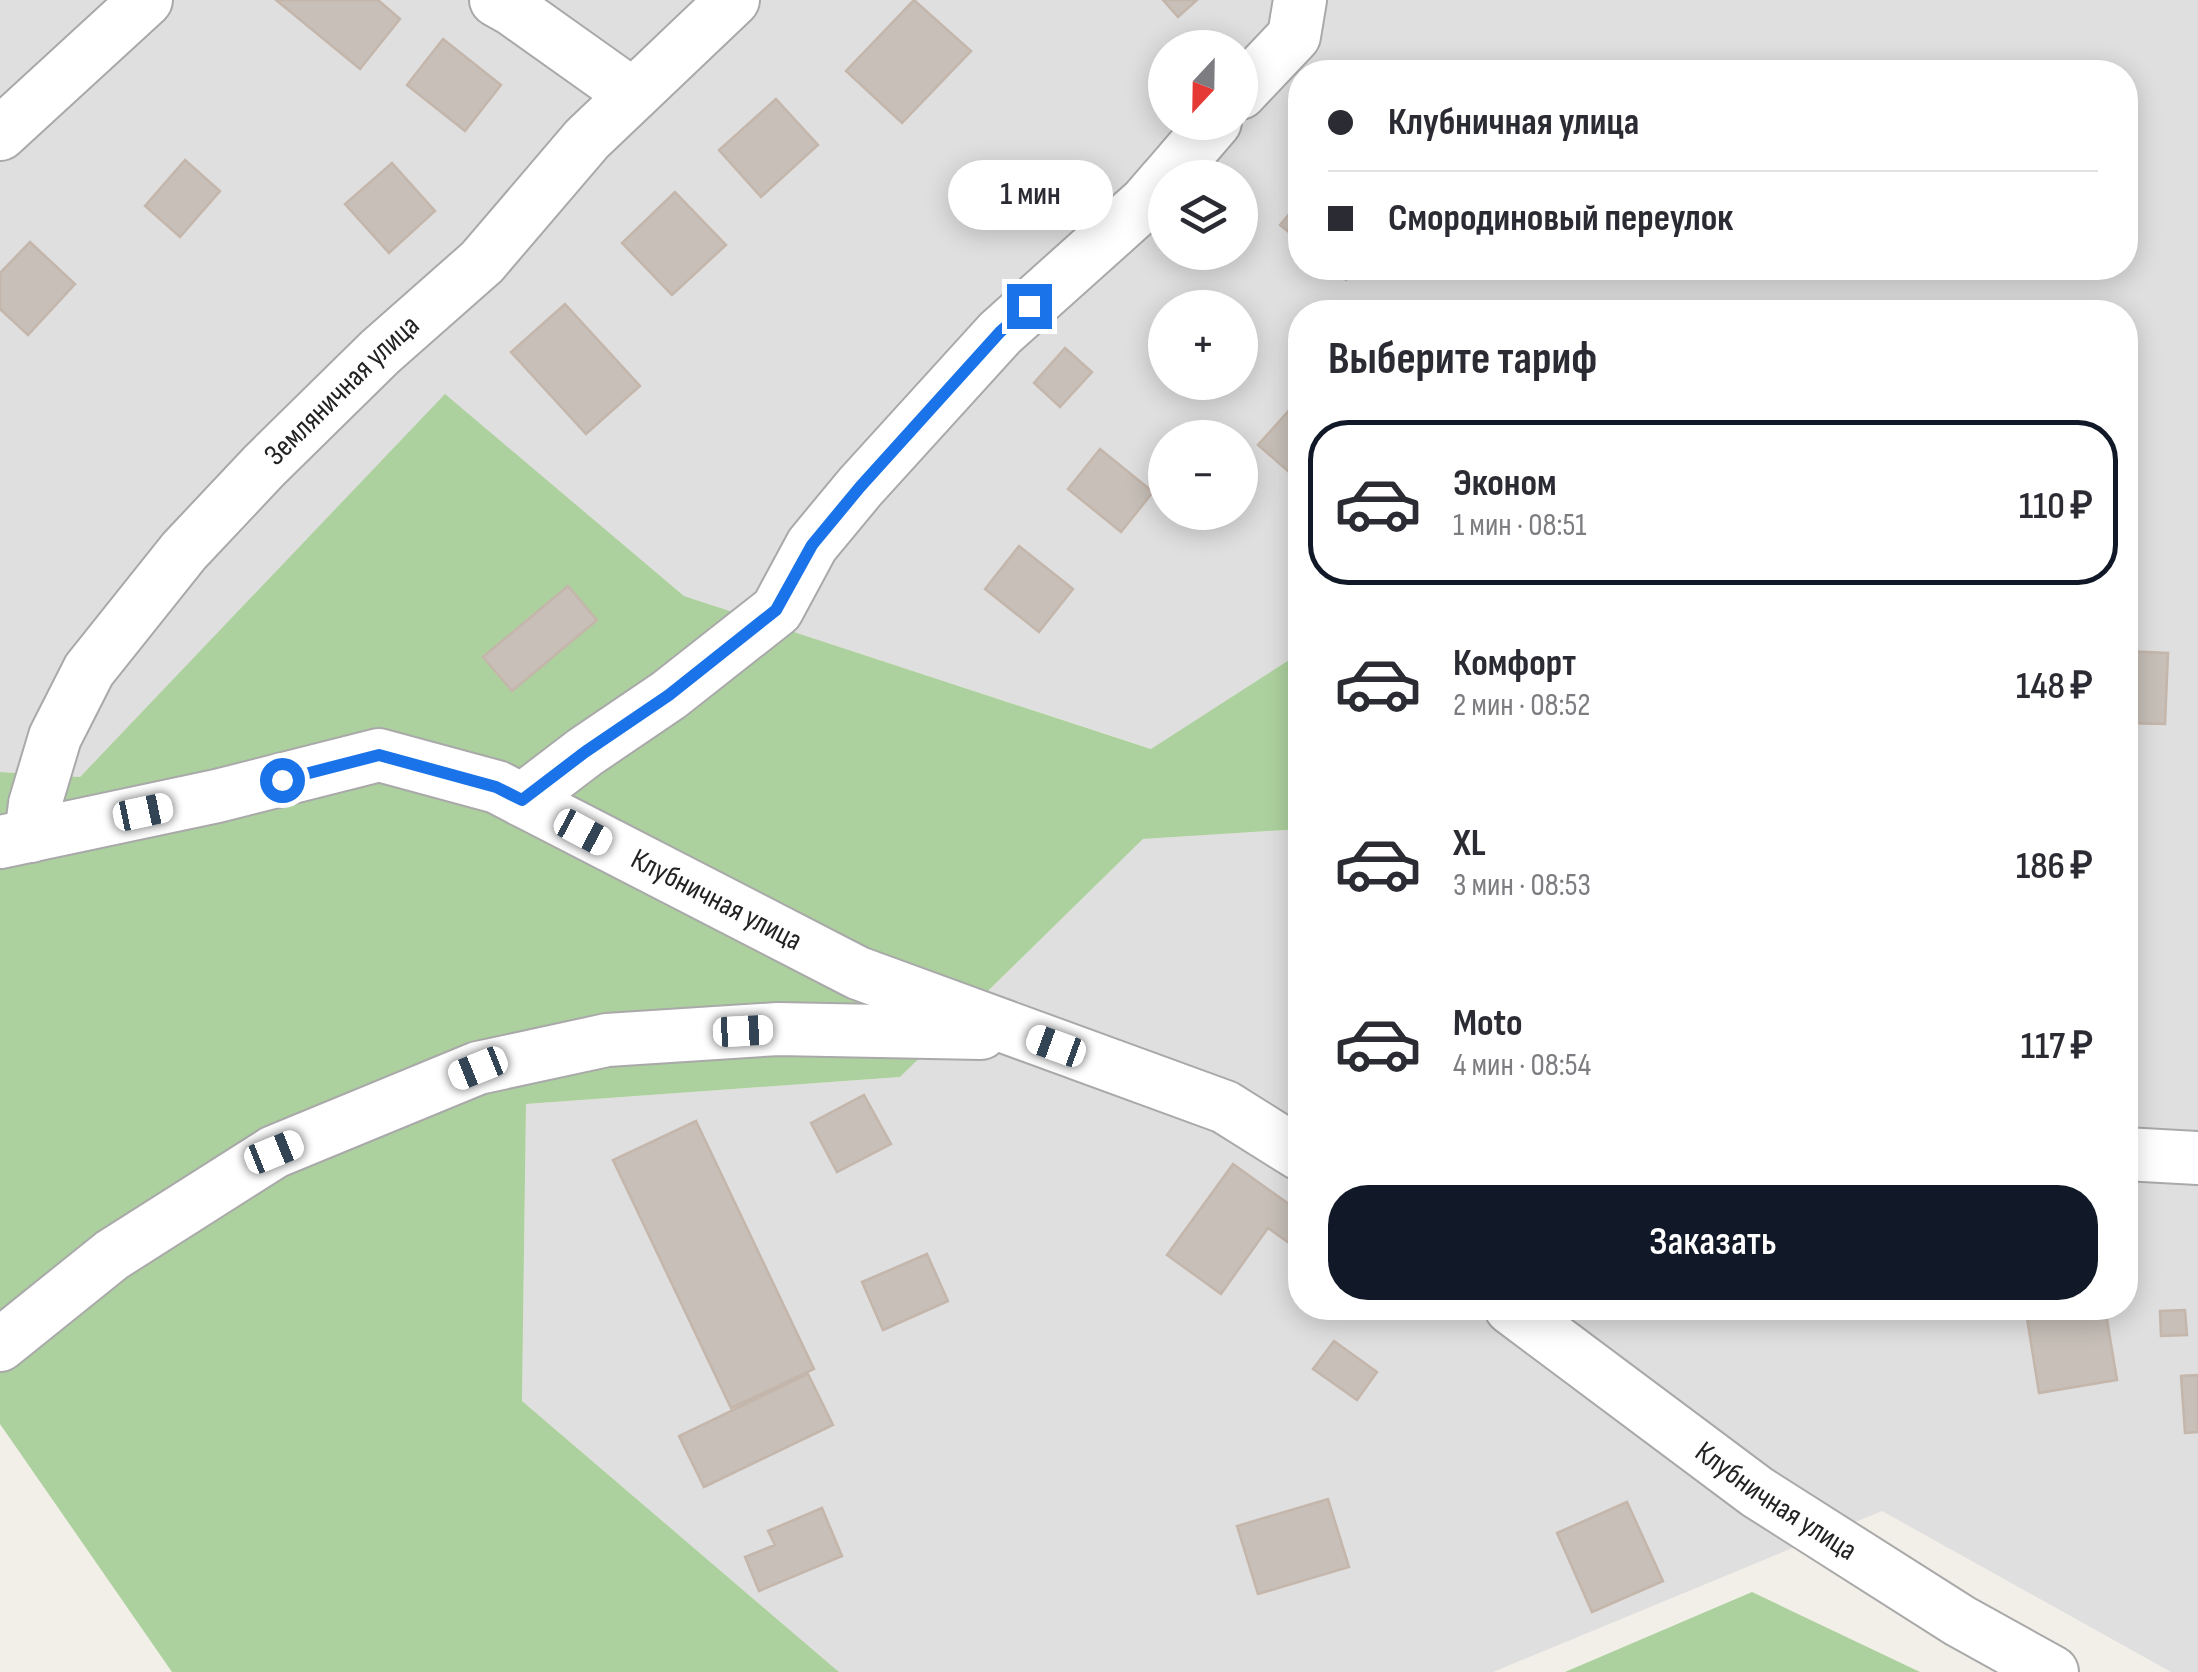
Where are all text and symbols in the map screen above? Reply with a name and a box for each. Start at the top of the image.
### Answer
north arrow [1148,30,1258,140]
map controls [1148,30,1258,530]
text: Клубничная улица [1388,100,1639,145]
button: layers [1148,160,1258,270]
callout: 1 мин [946,161,1112,231]
text: 1 мин [1000,175,1061,214]
text: Смородиновый переулок [1388,196,1733,241]
route end [1007,284,1052,329]
button: + [1148,290,1258,400]
street label: Земляничная улица [257,308,427,473]
text: Выберите тариф [1328,332,1597,387]
button: − [1148,420,1258,530]
icon: car [1333,458,1423,548]
text: Эконом [1453,461,1557,506]
text: 110 ₽ [2019,484,2093,529]
text: 1 мин · 08:51 [1453,506,1587,545]
icon: car [1333,638,1423,728]
text: Комфорт [1453,641,1576,686]
text: 148 ₽ [2016,664,2093,709]
text: 2 мин · 08:52 [1453,686,1591,725]
route start [260,758,305,803]
car [111,791,175,833]
car [549,805,617,859]
icon: car [1333,818,1423,908]
text: XL [1453,821,1486,866]
street label: Клубничная улица [625,841,808,959]
text: 186 ₽ [2016,844,2093,889]
text: 3 мин · 08:53 [1453,866,1591,905]
icon: car [1333,998,1423,1088]
text: Moto [1453,1001,1523,1046]
car [712,1014,774,1048]
car [1023,1022,1089,1070]
text: 117 ₽ [2021,1024,2093,1069]
car [445,1043,511,1093]
text: 4 мин · 08:54 [1453,1046,1591,1085]
car [241,1127,307,1177]
button: Заказать [1328,1185,2098,1300]
street label: Клубничная улица [1688,1434,1863,1569]

